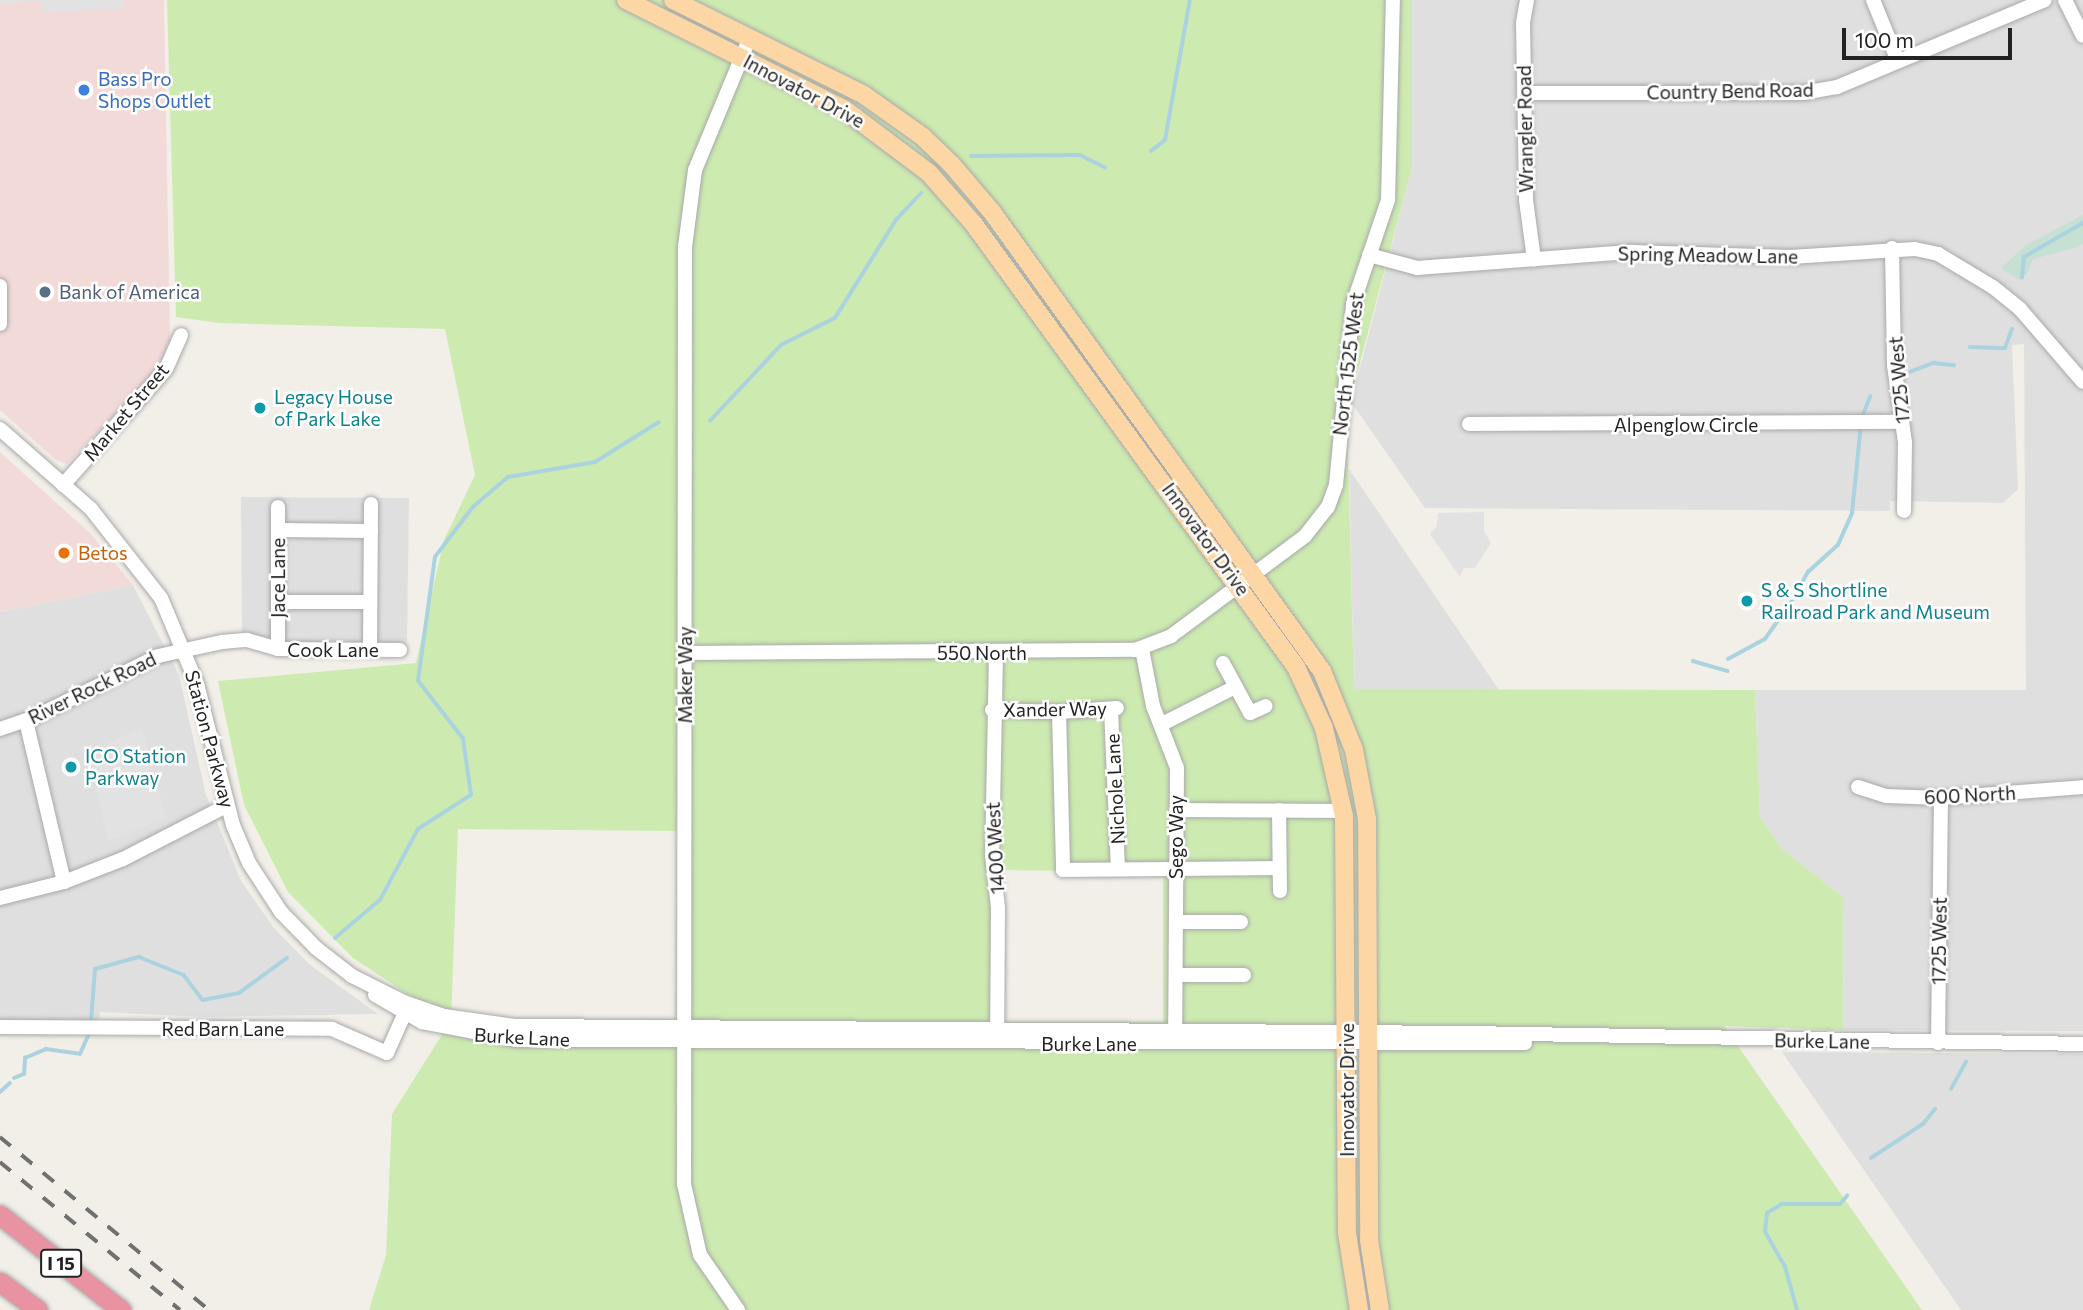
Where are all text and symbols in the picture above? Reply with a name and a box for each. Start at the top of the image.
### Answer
scale bar [1845,14,2015,58]
text: 100 m [1855,27,1914,52]
street label: Innovator Drive [740,50,868,132]
street label: Wrangler Road [1512,65,1538,193]
place label: Bass Pro Shops Outlet [98,68,211,112]
street label: Country Bend Road [1646,78,1814,104]
marker: Bass Pro Shops Outlet [76,82,92,98]
street label: Spring Meadow Lane [1618,242,1798,268]
place label: Bank of America [59,281,200,303]
marker: Bank of America [37,284,53,300]
street label: North 1525 West [1328,291,1368,437]
street label: 1725 West [1884,335,1914,425]
street label: Market Street [79,359,173,465]
place label: Legacy House of Park Lake [274,386,393,430]
marker: Legacy House of Park Lake [252,400,268,416]
street label: Alpenglow Circle [1614,414,1758,436]
street label: Innovator Drive [1157,478,1255,600]
street label: Jace Lane [267,538,289,618]
place label: Betos [78,542,128,564]
marker: Betos [56,545,72,561]
place label: S & S Shortline Railroad Park and Museum [1761,579,1990,623]
marker: S & S Shortline Railroad Park and Museum [1739,593,1755,609]
street label: Maker Way [674,627,696,723]
street label: Cook Lane [287,639,379,661]
street label: 550 North [937,642,1027,664]
street label: River Rock Road [24,647,160,729]
street label: Station Parkway [181,668,239,810]
street label: Xander Way [1003,697,1107,721]
street label: Nichole Lane [1101,733,1129,845]
place label: ICO Station Parkway [85,745,186,789]
marker: ICO Station Parkway [63,759,79,775]
street label: 600 North [1924,781,2016,809]
street label: Sego Way [1165,795,1187,879]
street label: 1400 West [981,801,1009,895]
street label: 1725 West [1927,897,1951,985]
street label: Red Barn Lane [162,1018,284,1040]
street label: Burke Lane [474,1023,570,1051]
street label: Innovator Drive [1336,1023,1358,1157]
street label: Burke Lane [1774,1029,1870,1053]
street label: Burke Lane [1041,1033,1137,1055]
road number: I 15 [40,1248,82,1278]

